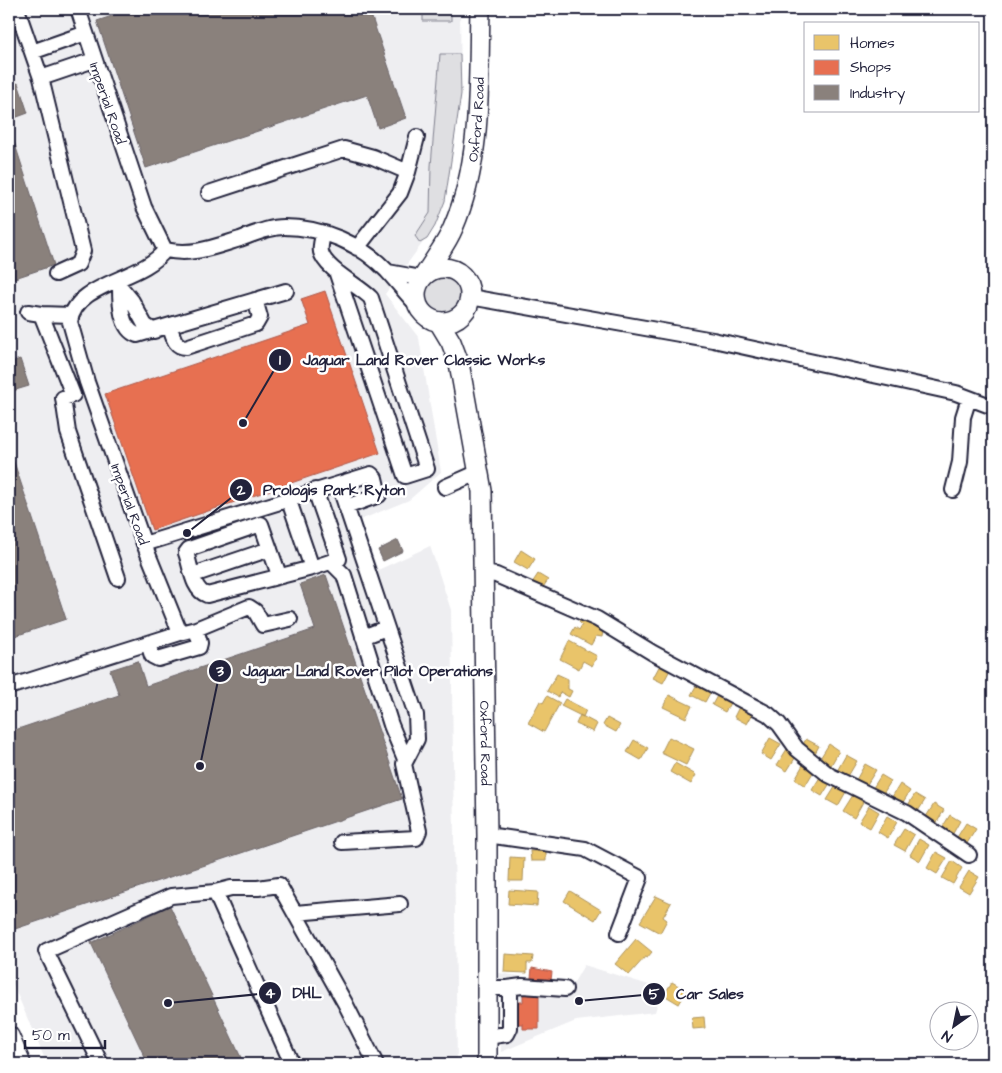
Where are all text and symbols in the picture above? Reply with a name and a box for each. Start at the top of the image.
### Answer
legend [804,22,980,112]
text: Homes [850,33,895,54]
text: Shops [850,57,892,78]
street label: Imperial Road [84,60,130,147]
street label: Oxford Road [463,77,490,164]
text: Industry [850,83,905,105]
callout: Jaguar Land Rover Classic Works [268,345,555,375]
text: 1 [279,350,281,371]
text: Jaguar Land Rover Classic Works [302,350,546,373]
street label: Imperial Road [105,461,153,548]
callout: Prologis Park Ryton [228,475,415,505]
text: 2 [236,480,246,501]
text: Prologis Park Ryton [263,480,406,503]
callout: Jaguar Land Rover Pilot Operations [208,656,503,686]
text: 3 [215,661,224,682]
text: Jaguar Land Rover Pilot Operations [242,661,494,684]
street label: Oxford Road [474,701,495,786]
callout: DHL [258,978,332,1008]
callout: Car Sales [641,979,754,1009]
text: 4 [265,983,276,1004]
text: DHL [292,983,322,1004]
text: 5 [649,984,660,1005]
text: Car Sales [676,984,744,1005]
north arrow [930,1000,980,1050]
scale bar [25,1018,105,1050]
text: 50 m [32,1025,70,1046]
text: N [938,1025,957,1047]

